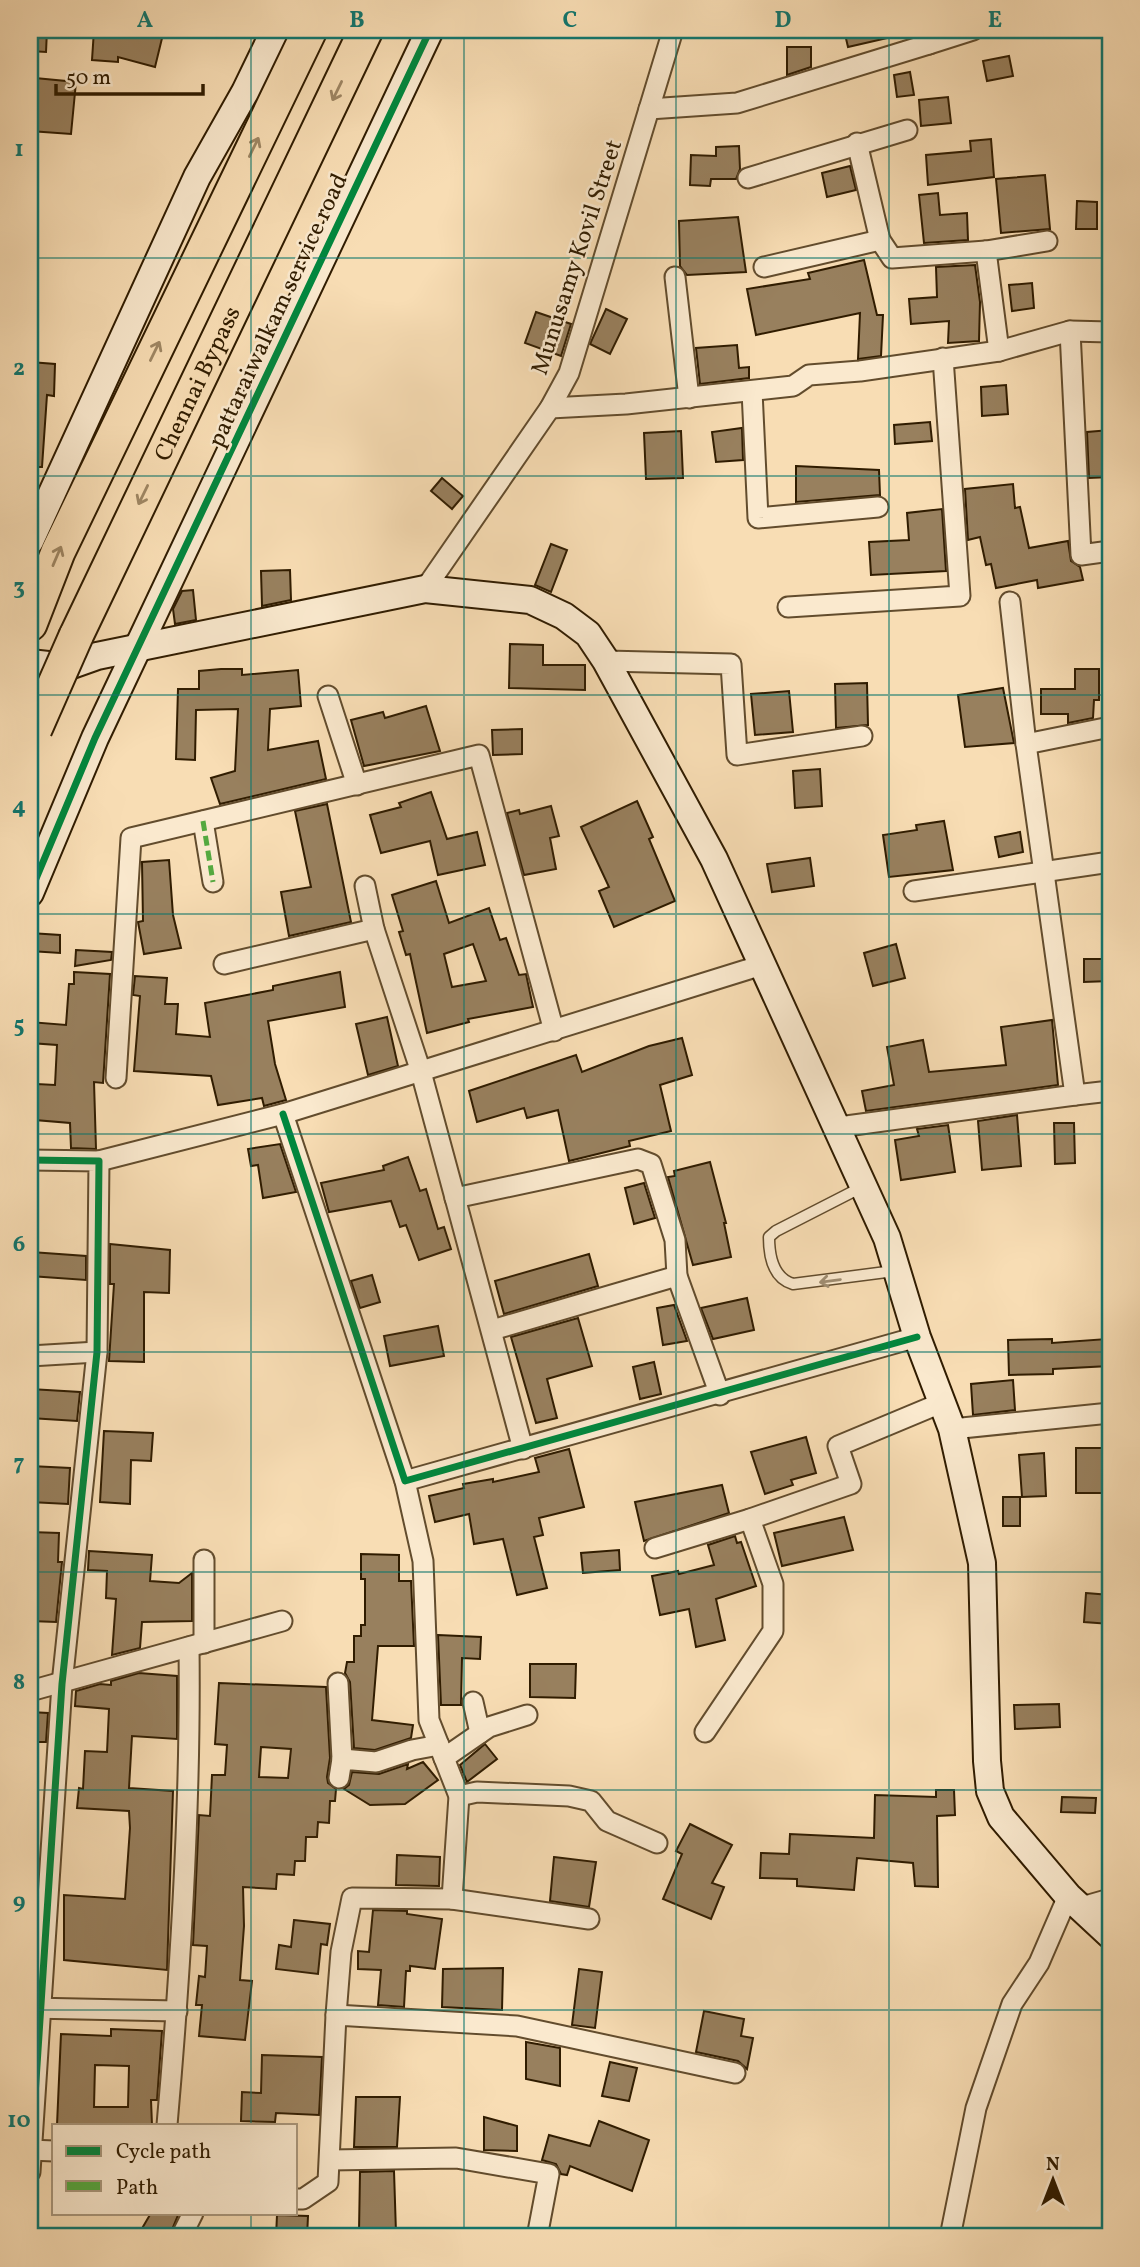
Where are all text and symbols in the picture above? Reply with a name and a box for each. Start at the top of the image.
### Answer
text: A [137,5,153,37]
text: B [349,5,365,37]
text: C [563,5,577,37]
text: D [775,5,792,37]
text: E [988,5,1002,37]
scale bar [56,52,203,96]
text: 50 m [66,64,111,93]
one-way arrow [329,80,343,101]
text: 1 [14,134,24,166]
one-way arrow [248,136,261,158]
street label: Munusamy Kovil Street [524,136,632,380]
street label: pattaraiwalkam service road [200,168,357,453]
street label: Chennai Bypass [147,301,250,468]
one-way arrow [149,341,162,362]
text: 2 [13,353,25,385]
one-way arrow [136,484,150,505]
one-way arrow [51,546,64,568]
text: 3 [13,572,25,604]
text: 4 [12,791,26,823]
text: 5 [13,1010,25,1042]
text: 6 [13,1229,25,1261]
one-way arrow [820,1274,842,1287]
text: 7 [14,1448,25,1480]
text: 8 [13,1667,25,1699]
text: 9 [13,1886,25,1918]
text: 10 [7,2105,31,2137]
legend [52,2124,298,2214]
text: Cycle path [116,2138,211,2167]
north arrow [1018,2144,1088,2214]
text: N [1046,2152,1060,2178]
text: Path [116,2174,158,2203]

